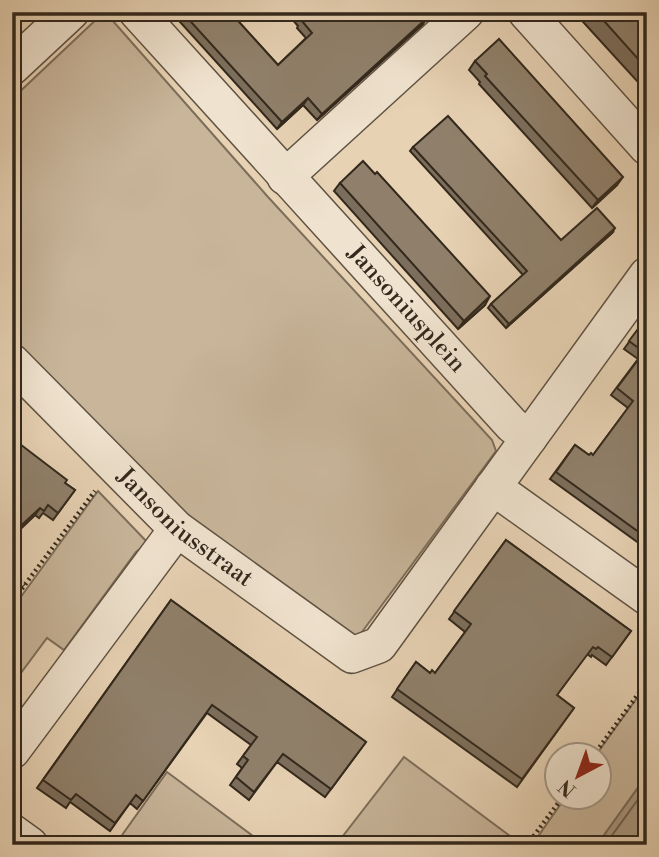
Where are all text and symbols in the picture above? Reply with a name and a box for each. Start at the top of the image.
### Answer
street label: Jansoniusplein [340,238,472,379]
street label: Jansoniusstraat [110,461,259,594]
north arrow [544,742,614,812]
text: N [554,774,581,802]

